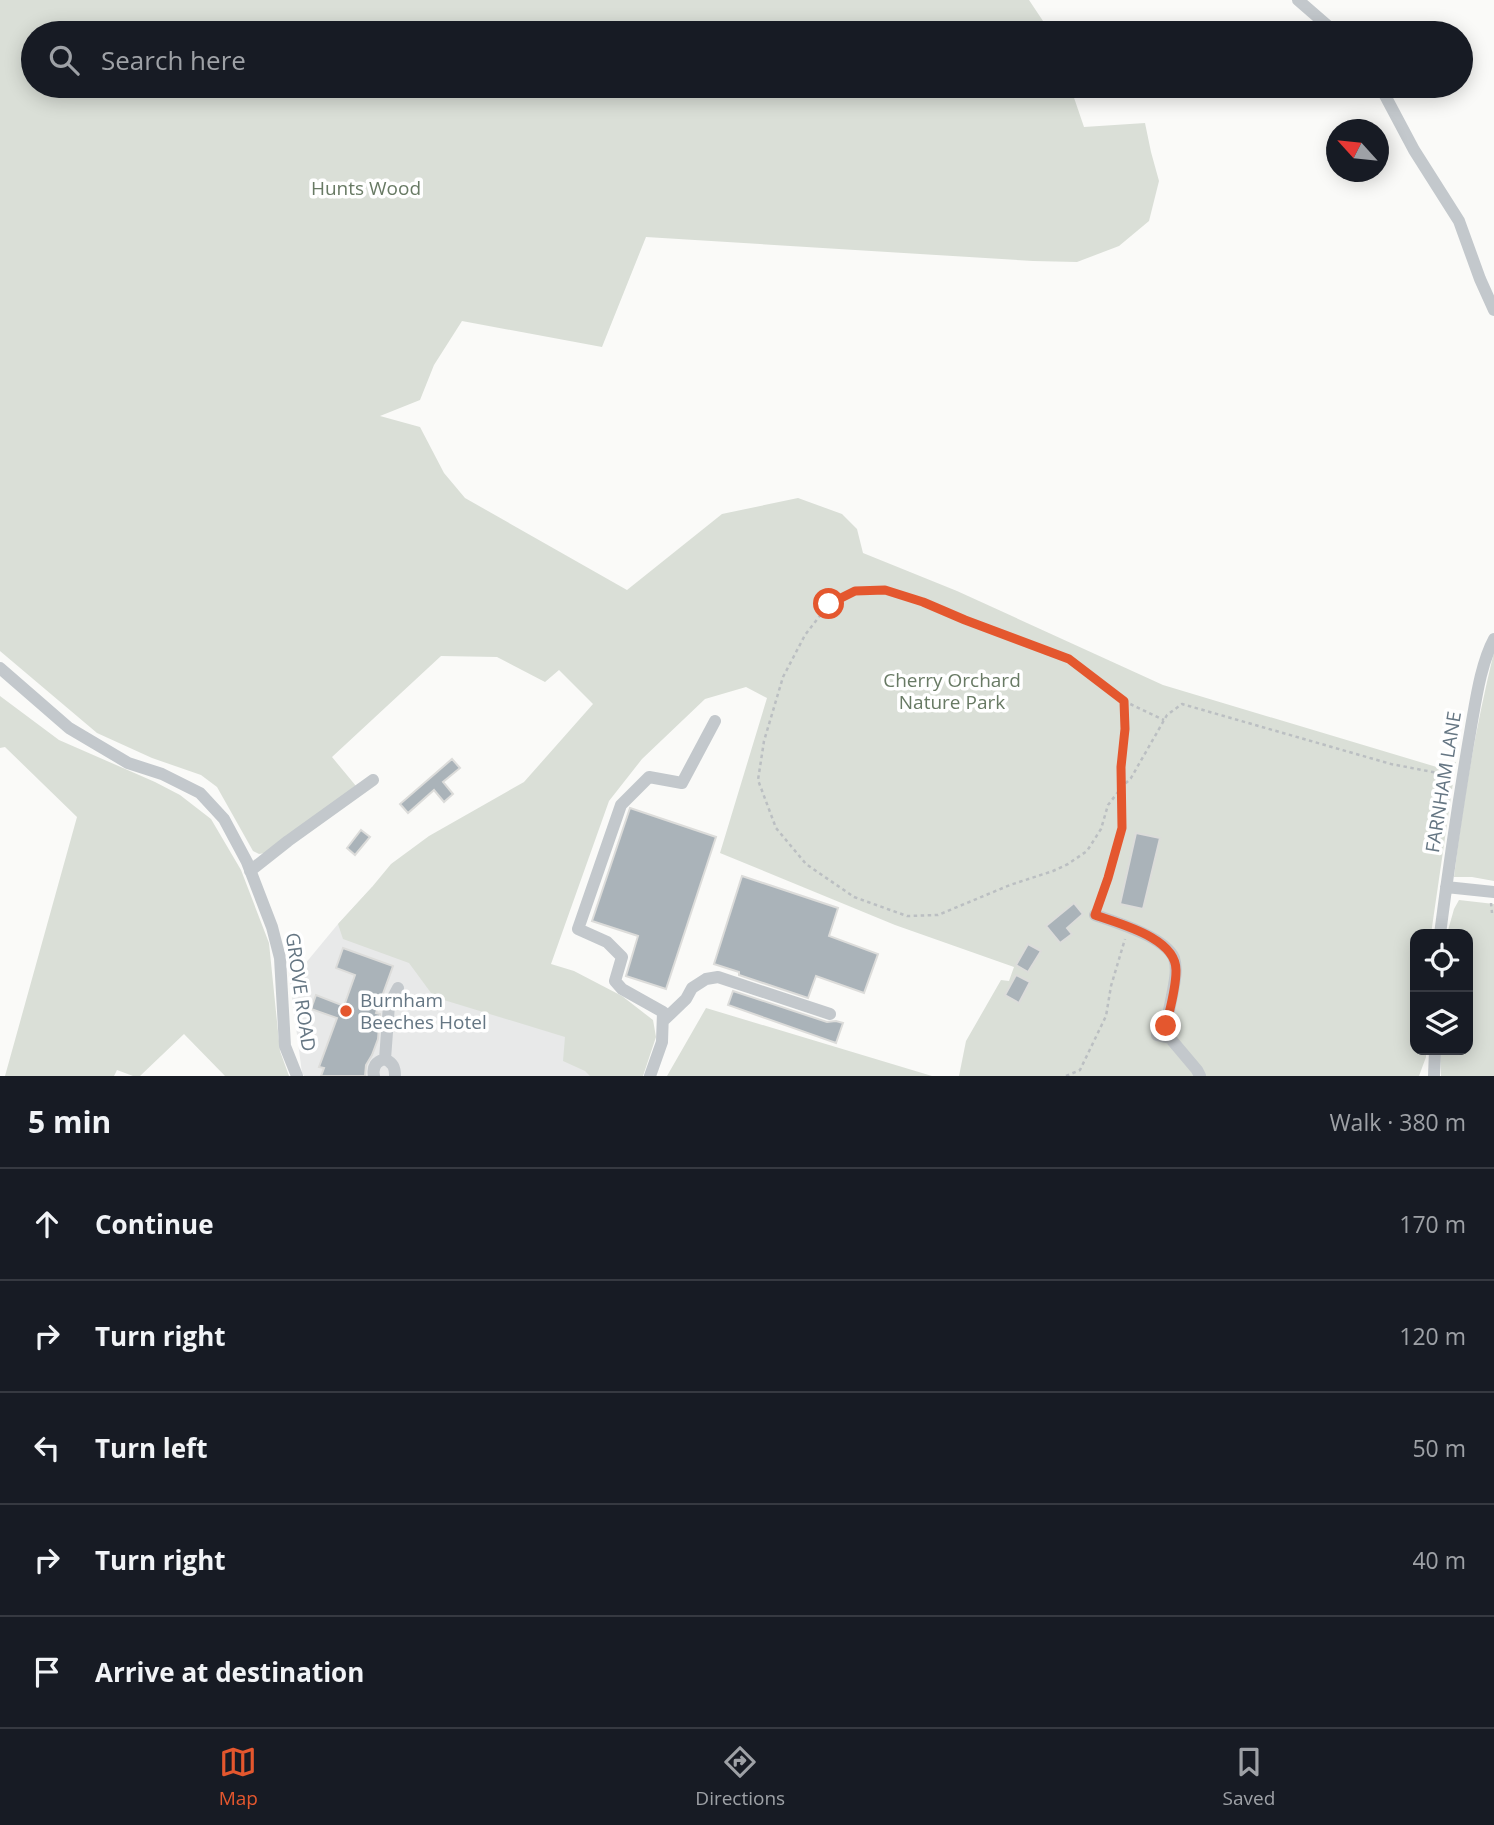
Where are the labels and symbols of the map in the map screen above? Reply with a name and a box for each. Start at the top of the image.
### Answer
north arrow [1326,119,1389,182]
park label: Hunts Wood [311,175,421,201]
route start [813,588,844,619]
park label: Cherry Orchard Nature Park [883,667,1021,715]
street label: FARNHAM LANE [1419,709,1467,855]
street label: GROVE ROAD [280,931,322,1053]
place label: Burnham Beeches Hotel [360,987,487,1035]
marker: Burnham Beeches Hotel [338,1003,354,1019]
route end [1150,1010,1181,1041]

